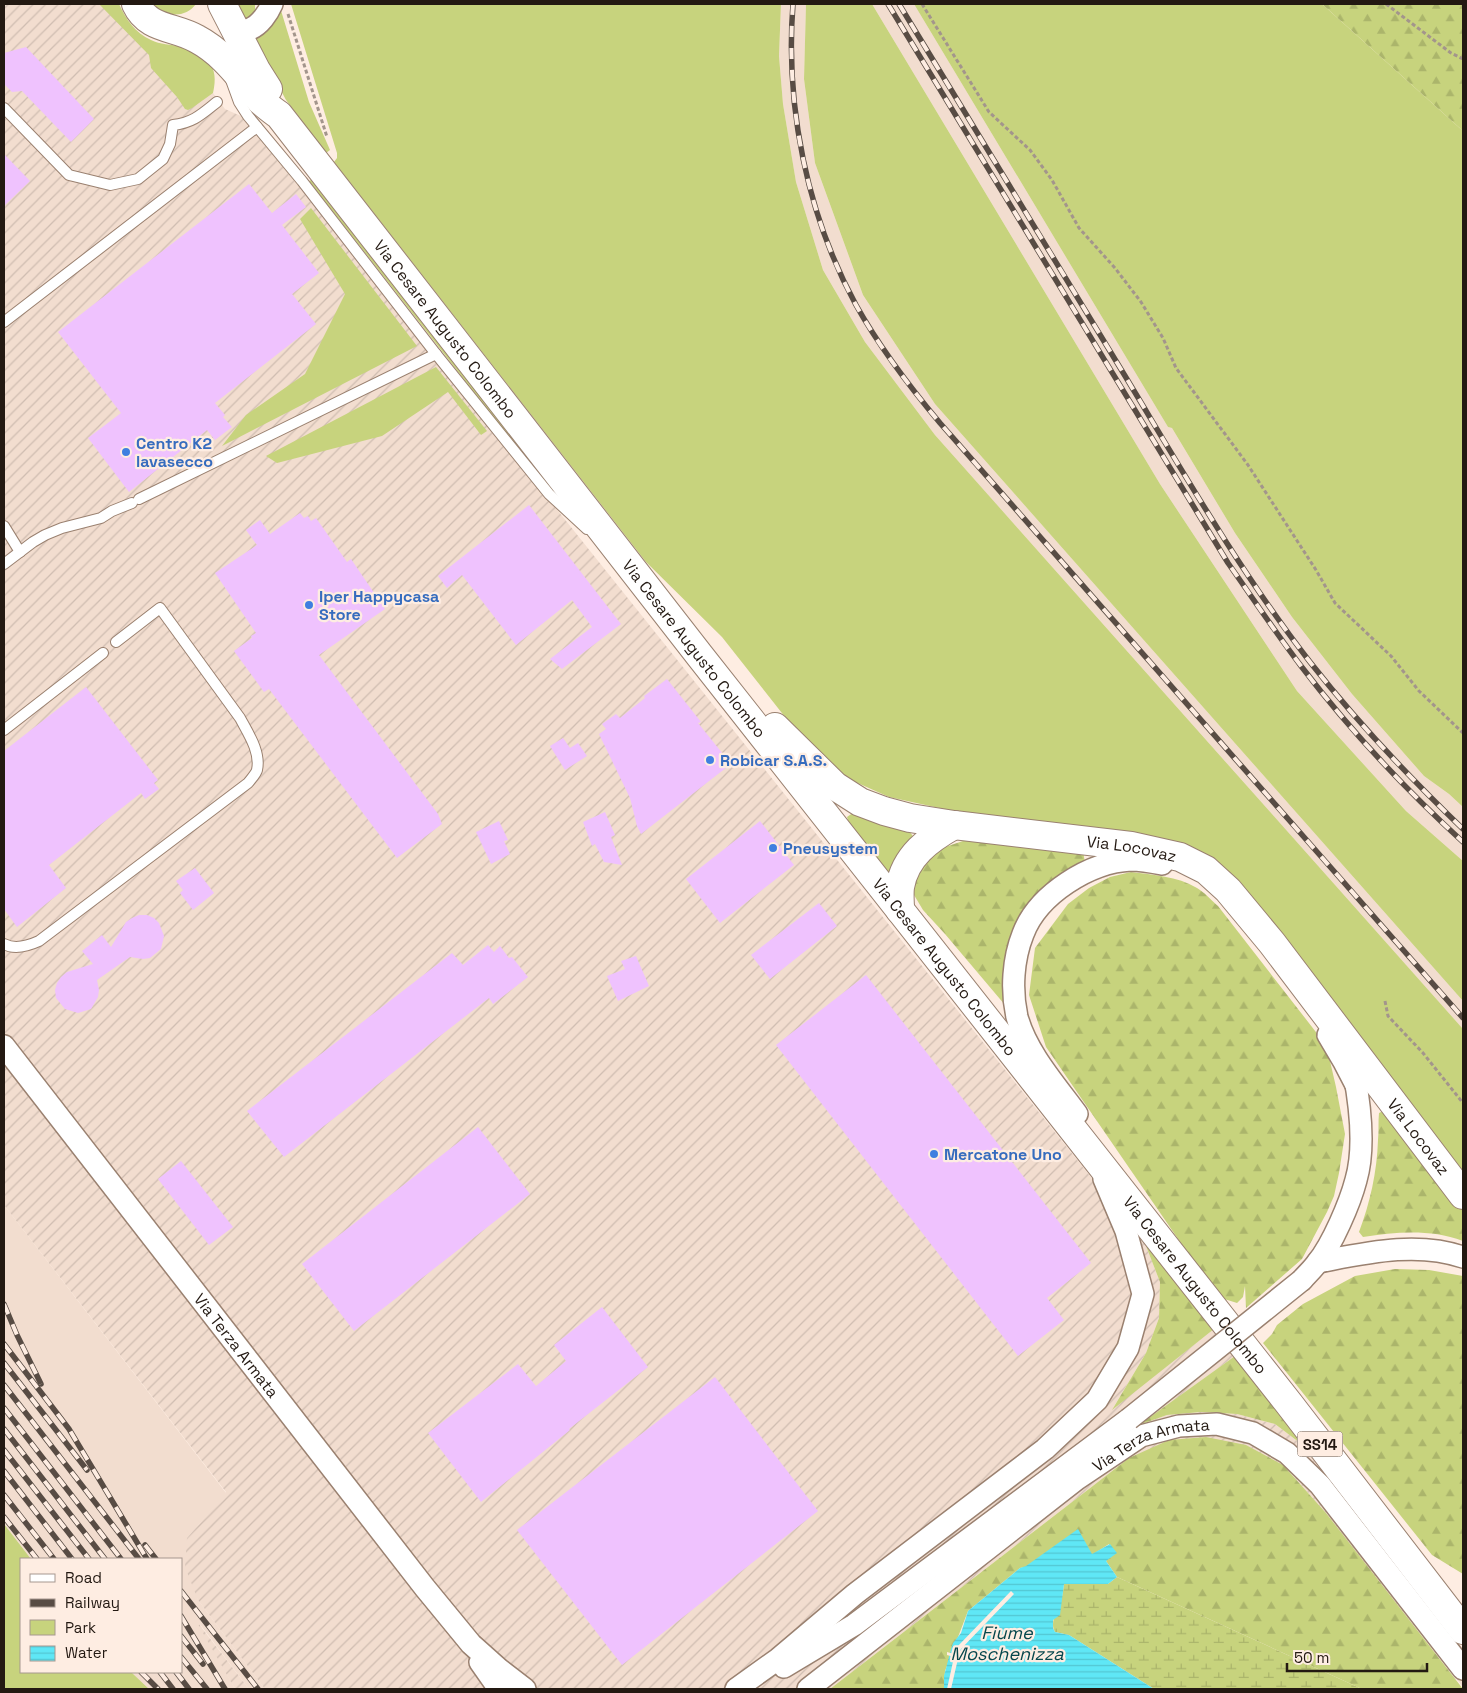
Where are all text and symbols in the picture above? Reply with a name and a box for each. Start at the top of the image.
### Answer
street label: Via Cesare Augusto Colombo [369,235,522,423]
place label: Centro K2 lavasecco [136,433,213,472]
marker: Centro K2 lavasecco [120,446,132,458]
street label: Via Cesare Augusto Colombo [618,555,771,742]
place label: Iper Happycasa Store [319,586,439,625]
marker: Iper Happycasa Store [303,599,315,611]
place label: Robicar S.A.S. [720,750,827,771]
marker: Robicar S.A.S. [704,754,716,766]
street label: Via Locovaz [1085,830,1178,866]
place label: Pneusystem [783,838,878,859]
marker: Pneusystem [767,842,779,854]
street label: Via Cesare Augusto Colombo [868,873,1021,1060]
street label: Via Locovaz [1383,1094,1455,1179]
place label: Mercatone Uno [944,1144,1062,1165]
marker: Mercatone Uno [928,1148,940,1160]
street label: Via Cesare Augusto Colombo [1119,1192,1272,1378]
street label: Via Terza Armata [189,1289,284,1402]
street label: Via Terza Armata [1088,1414,1210,1476]
road number: SS14 [1298,1432,1342,1456]
legend [20,1558,182,1673]
text: Road [65,1568,102,1587]
text: Railway [65,1593,120,1612]
text: Park [65,1618,96,1637]
water label: Fiume Moschenizza [950,1621,1064,1665]
scale bar [1287,1640,1427,1672]
text: Water [65,1643,108,1662]
text: 50 m [1294,1648,1329,1667]

